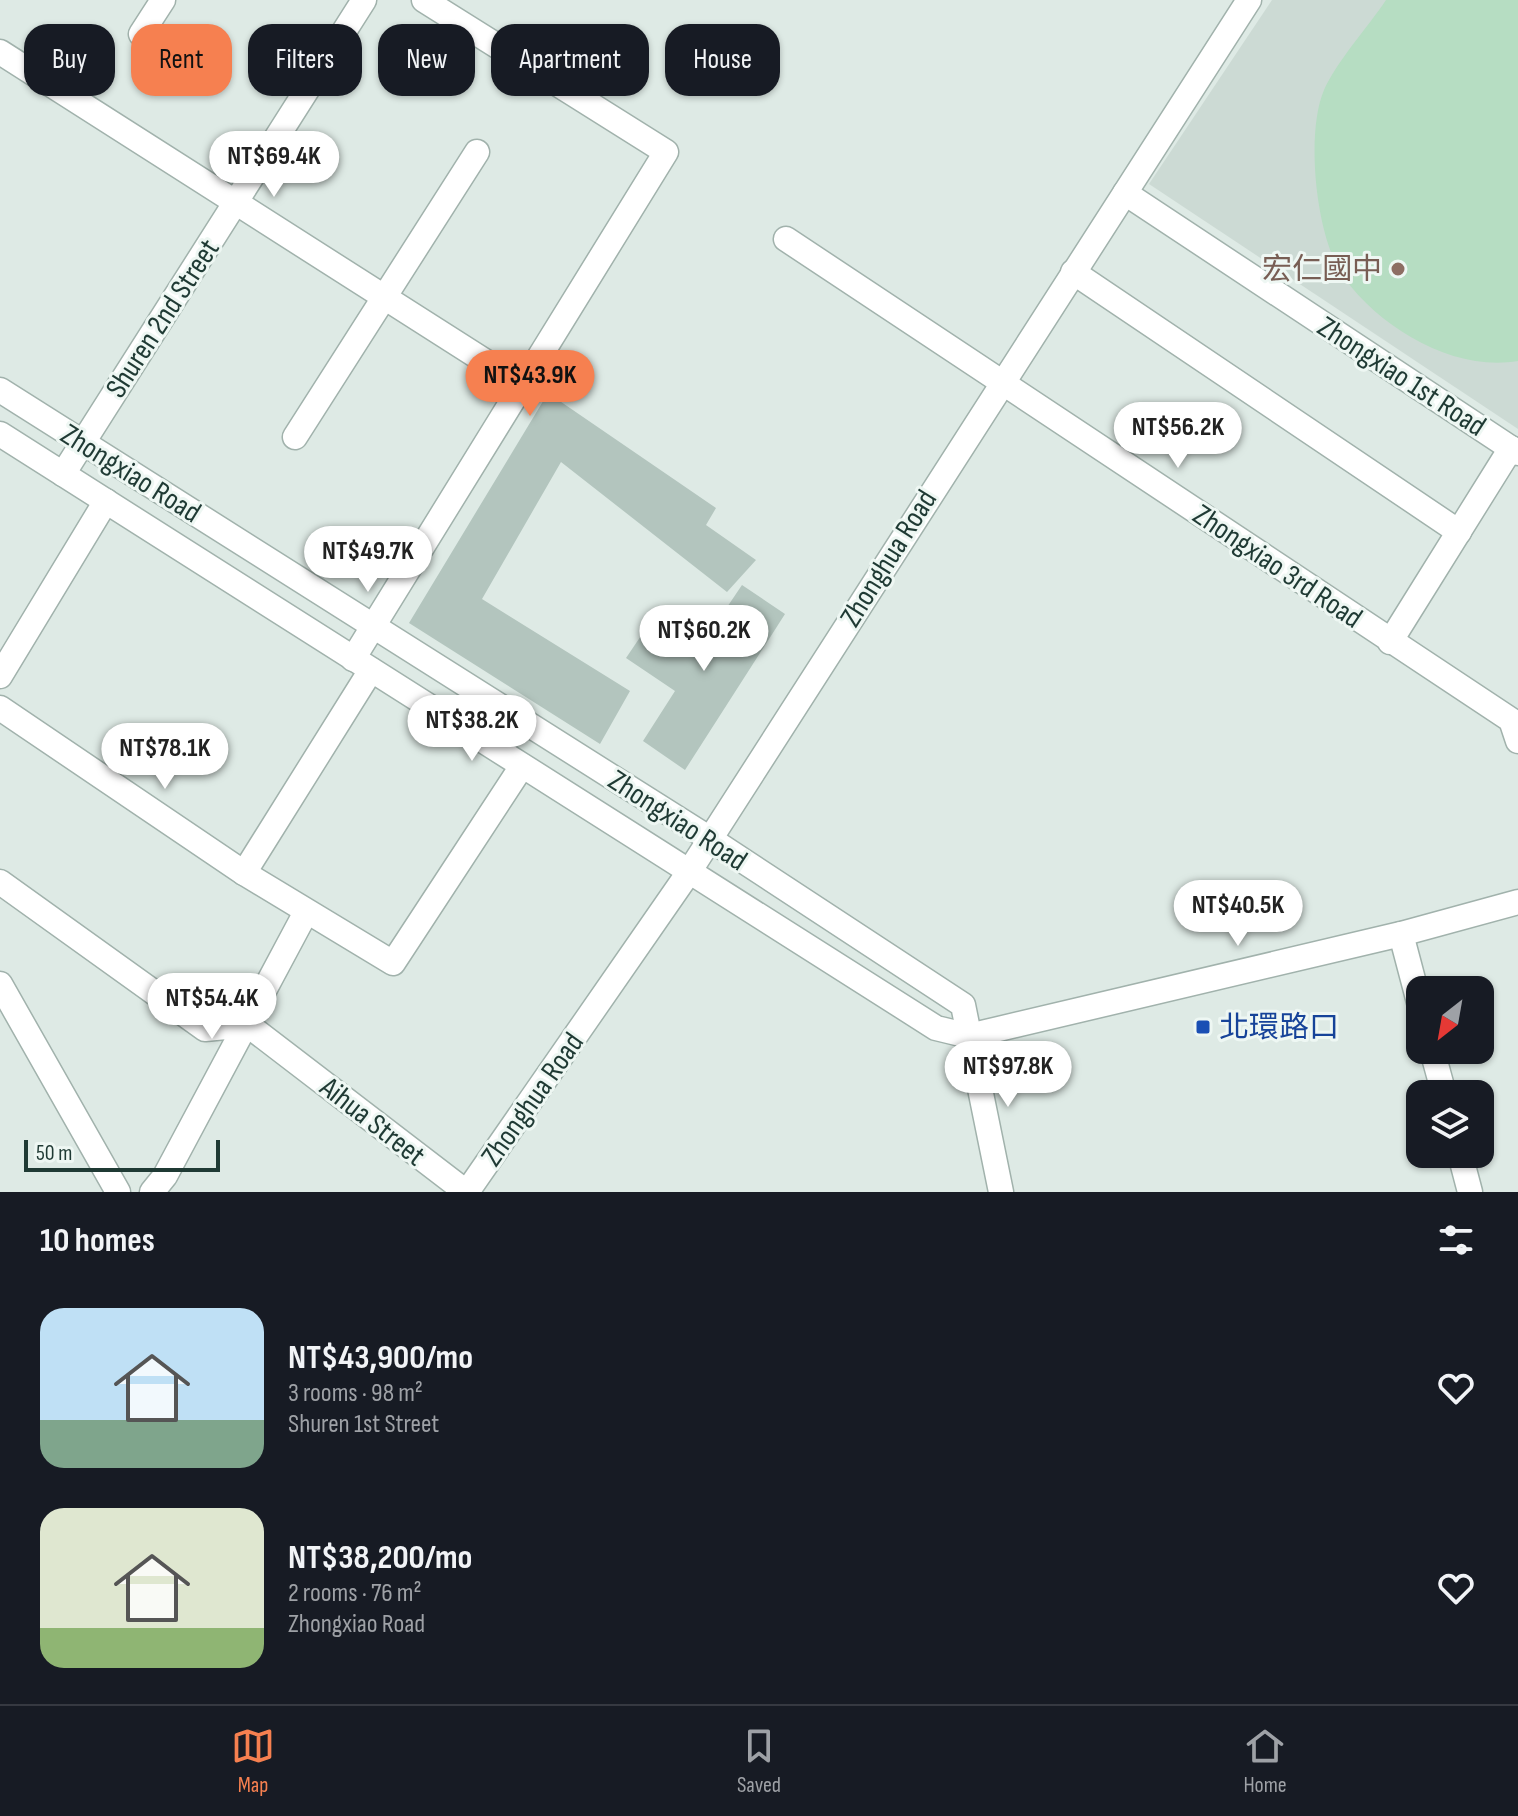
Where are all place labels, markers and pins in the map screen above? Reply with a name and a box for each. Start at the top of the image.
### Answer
pin: NT$69.4K [191,131,357,199]
place label: 宏仁國中 [1262,252,1382,288]
marker: 宏仁國中 [1389,260,1407,278]
pin: NT$43.9K [447,350,613,418]
pin: NT$56.2K [1095,402,1261,470]
pin: NT$49.7K [285,526,451,594]
pin: NT$60.2K [621,605,787,673]
pin: NT$38.2K [389,695,555,763]
pin: NT$78.1K [82,723,248,791]
pin: NT$40.5K [1155,880,1321,948]
pin: NT$54.4K [129,973,295,1041]
place label: 北環路口 [1219,1010,1339,1046]
marker: 北環路口 [1194,1018,1212,1036]
pin: NT$97.8K [925,1041,1091,1109]

